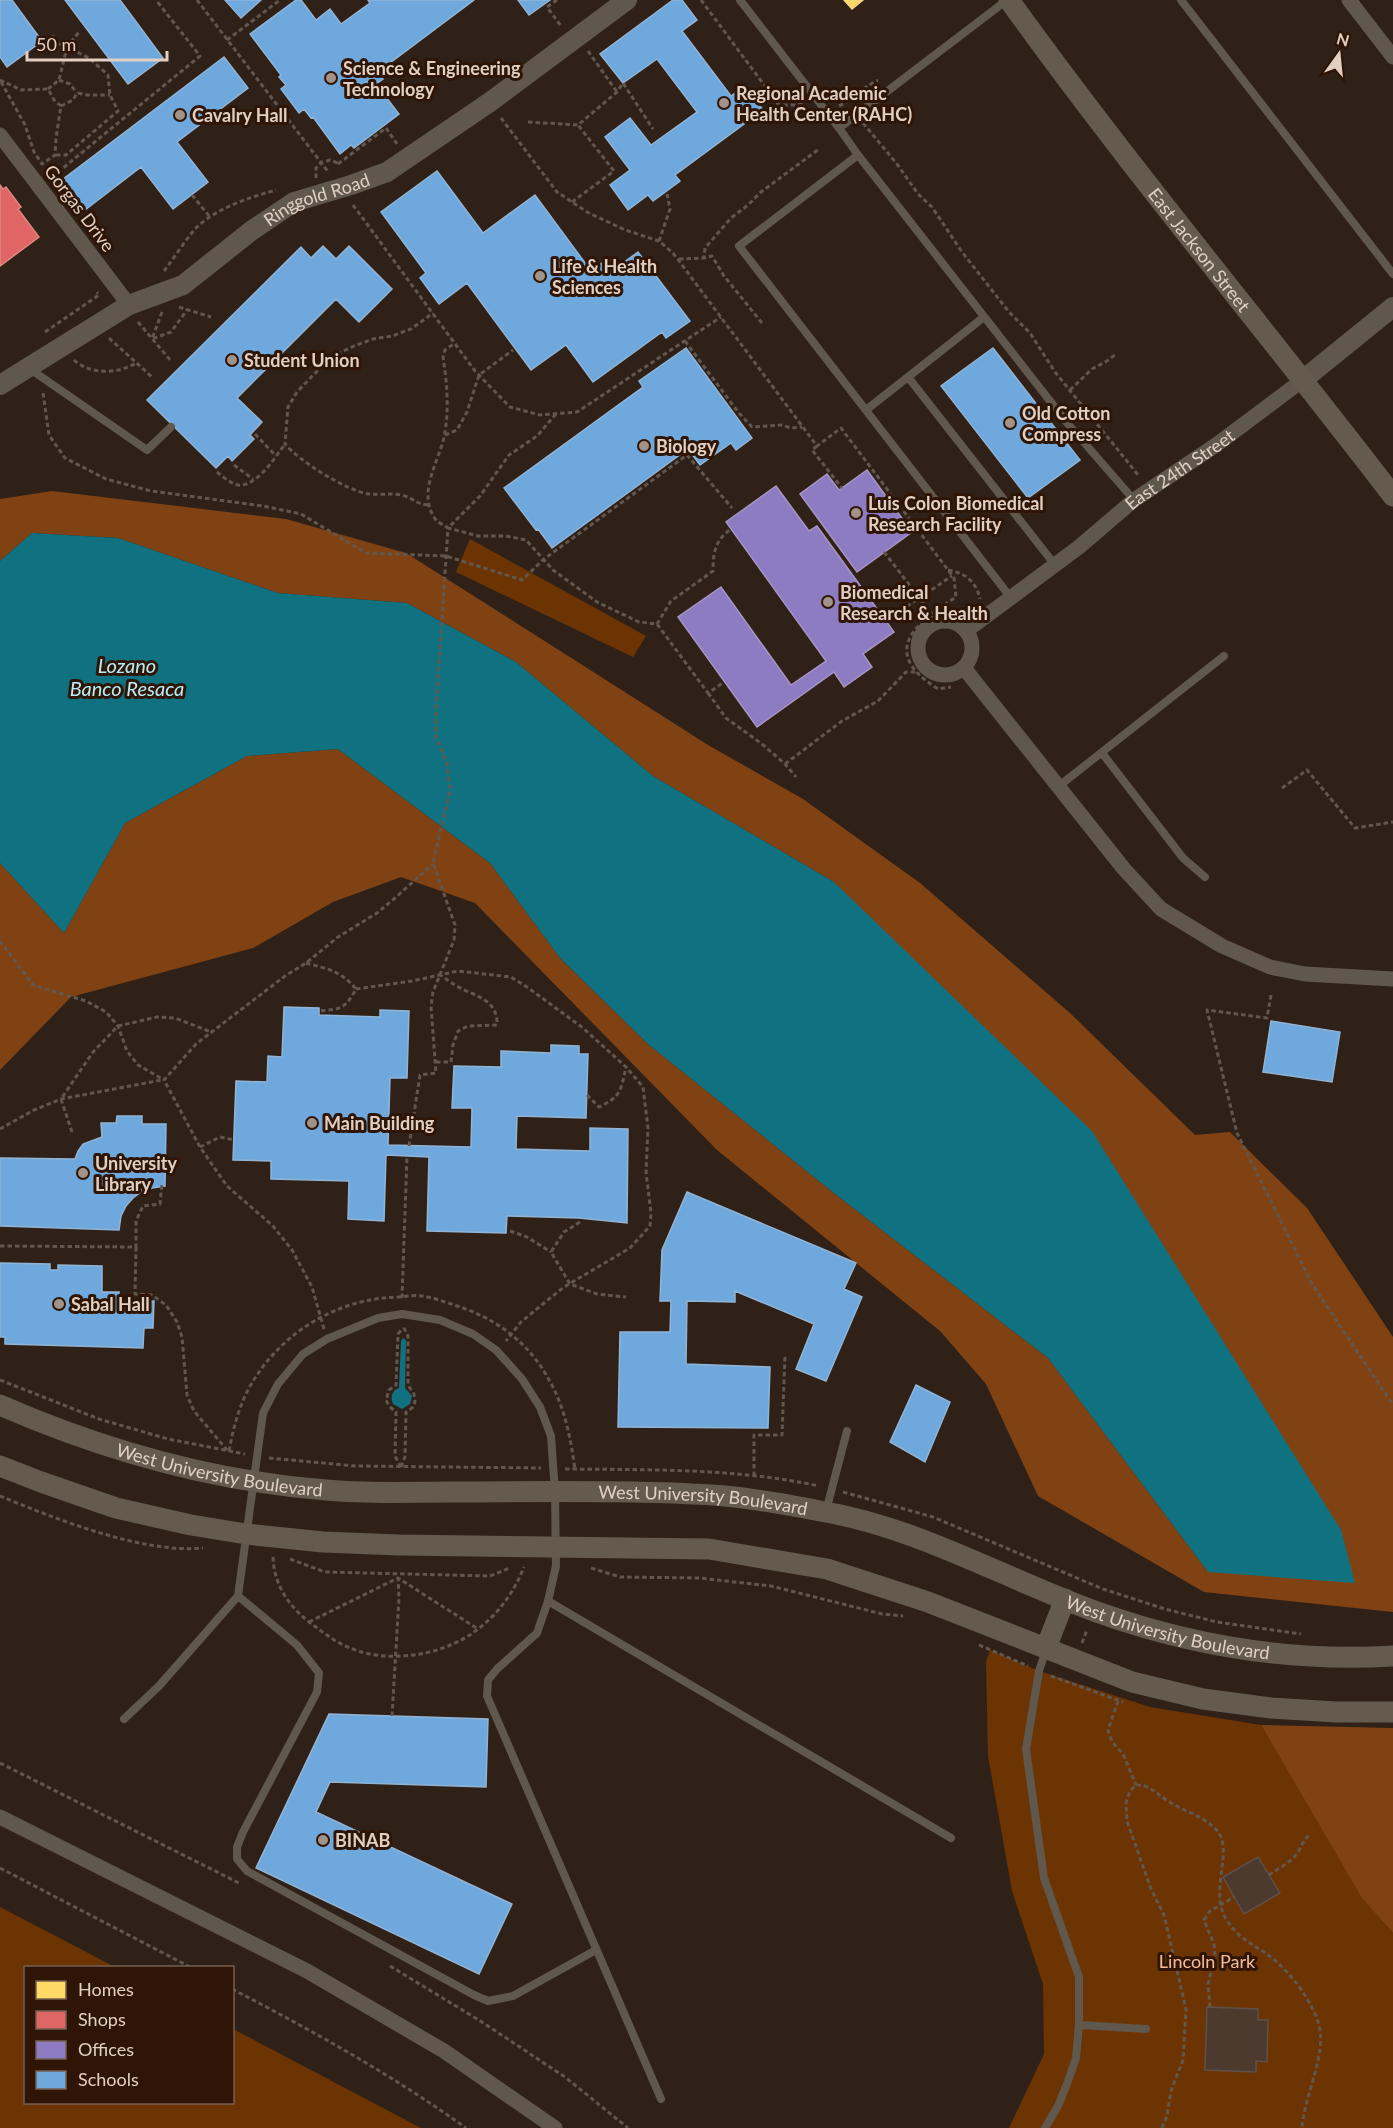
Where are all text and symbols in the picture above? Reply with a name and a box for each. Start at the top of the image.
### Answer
scale bar [27,24,166,62]
north arrow [1309,24,1369,84]
text: N [1335,28,1351,50]
text: 50 m [36,33,76,55]
place label: Science & Engineering Technology [343,57,521,100]
marker: Science & Engineering Technology [324,71,338,85]
place label: Regional Academic Health Center (RAHC) [736,82,912,125]
marker: Regional Academic Health Center (RAHC) [717,96,731,110]
place label: Cavalry Hall [192,104,288,126]
marker: Cavalry Hall [173,108,187,122]
street label: Gorgas Drive [40,160,120,256]
street label: Ringgold Road [259,168,373,231]
street label: East Jackson Street [1144,183,1255,316]
place label: Life & Health Sciences [552,255,657,298]
marker: Life & Health Sciences [533,269,547,283]
place label: Student Union [244,349,360,371]
marker: Student Union [225,353,239,367]
place label: Old Cotton Compress [1022,402,1110,445]
marker: Old Cotton Compress [1003,416,1017,430]
street label: East 24th Street [1120,424,1239,514]
place label: Biology [656,435,717,457]
marker: Biology [637,439,651,453]
place label: Luis Colon Biomedical Research Facility [868,492,1044,535]
marker: Luis Colon Biomedical Research Facility [849,506,863,520]
place label: Biomedical Research & Health [840,581,988,624]
marker: Biomedical Research & Health [821,595,835,609]
water label: Lozano Banco Resaca [70,653,184,700]
place label: Main Building [324,1112,435,1134]
marker: Main Building [305,1116,319,1130]
place label: University Library [95,1152,177,1195]
marker: University Library [76,1166,90,1180]
place label: Sabal Hall [71,1293,150,1315]
marker: Sabal Hall [52,1297,66,1311]
street label: West University Boulevard [114,1438,324,1501]
street label: West University Boulevard [598,1481,810,1519]
street label: West University Boulevard [1063,1590,1271,1664]
place label: BINAB [335,1829,391,1851]
marker: BINAB [316,1833,330,1847]
park label: Lincoln Park [1159,1950,1256,1972]
legend [24,1966,234,2104]
text: Homes [78,1978,134,2000]
text: Shops [78,2008,126,2030]
text: Offices [78,2038,134,2060]
text: Schools [78,2068,139,2090]

